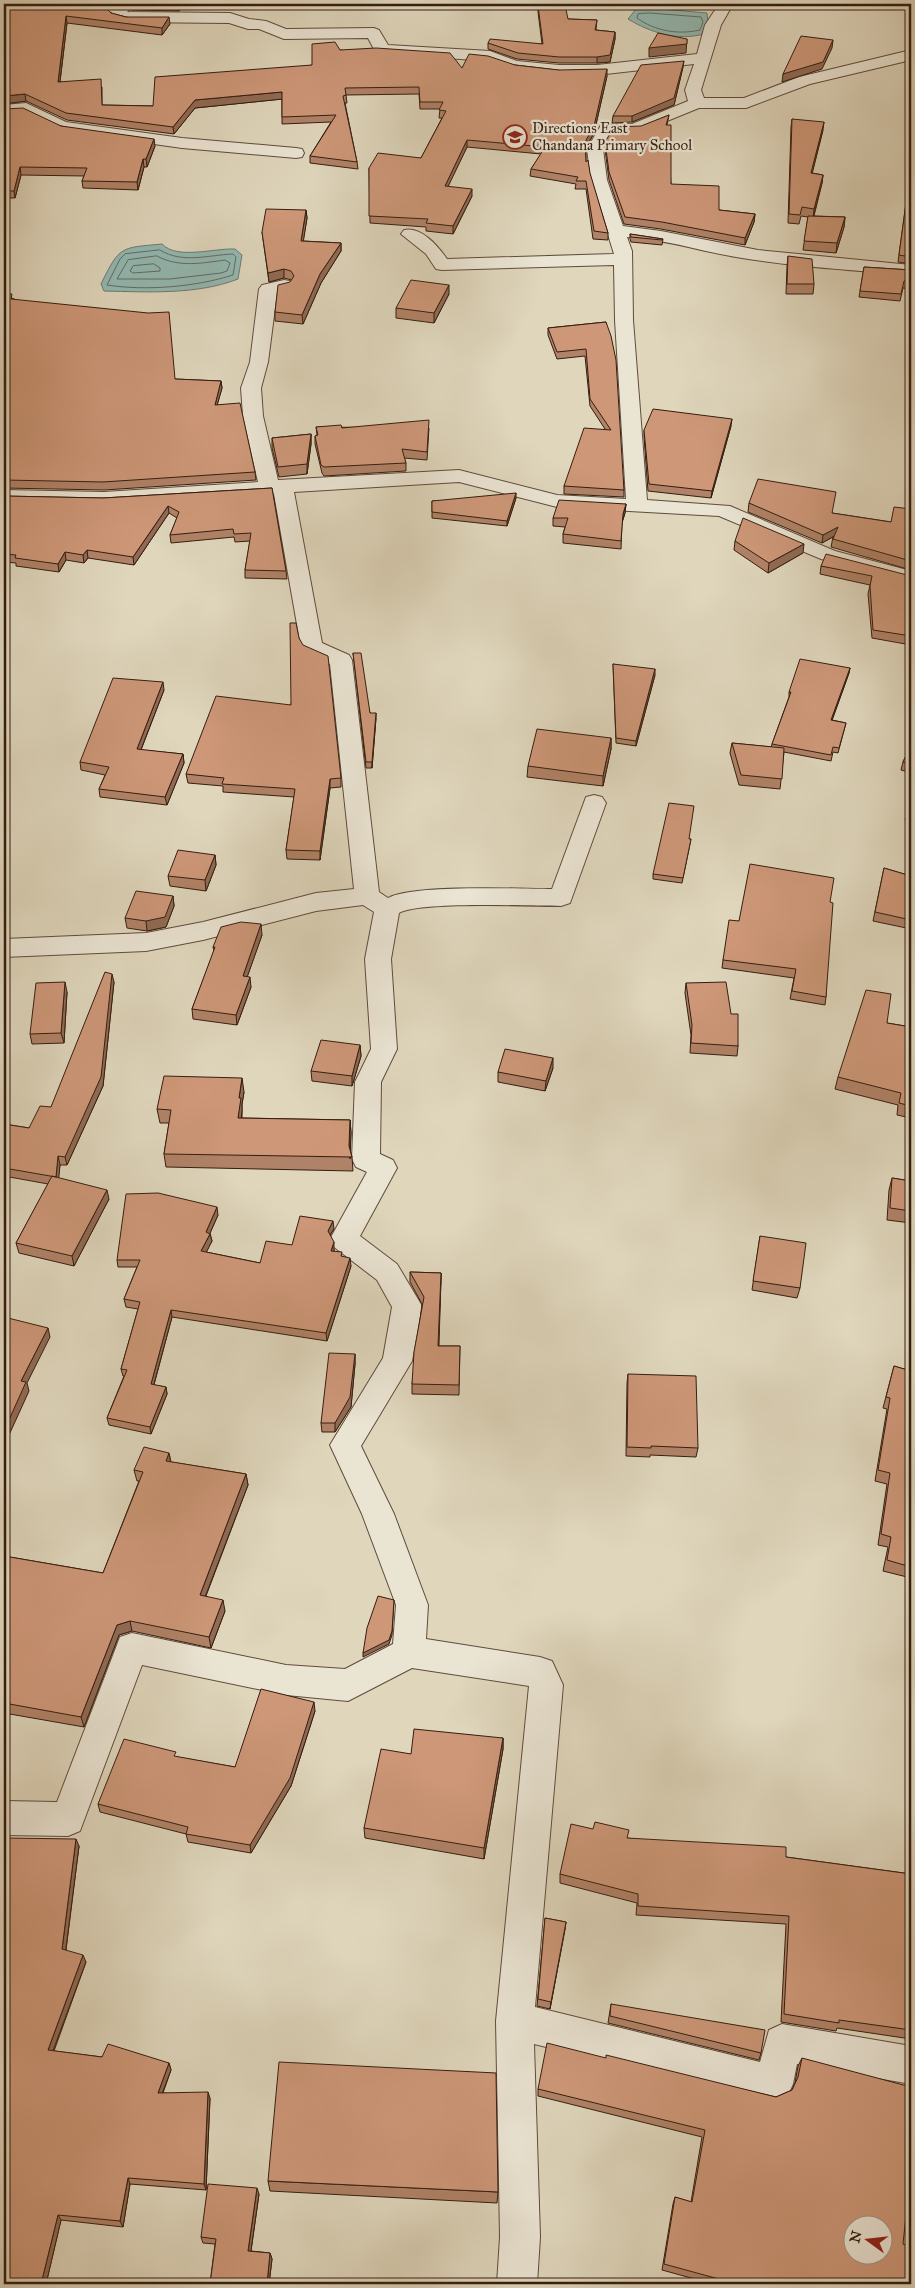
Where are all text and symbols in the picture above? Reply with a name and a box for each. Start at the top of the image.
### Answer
place label: Directions East Chandana Primary School [532,119,693,154]
school or university icon: Directions East Chandana Primary School [502,124,528,150]
north arrow [842,2216,892,2266]
text: N [846,2229,866,2245]

